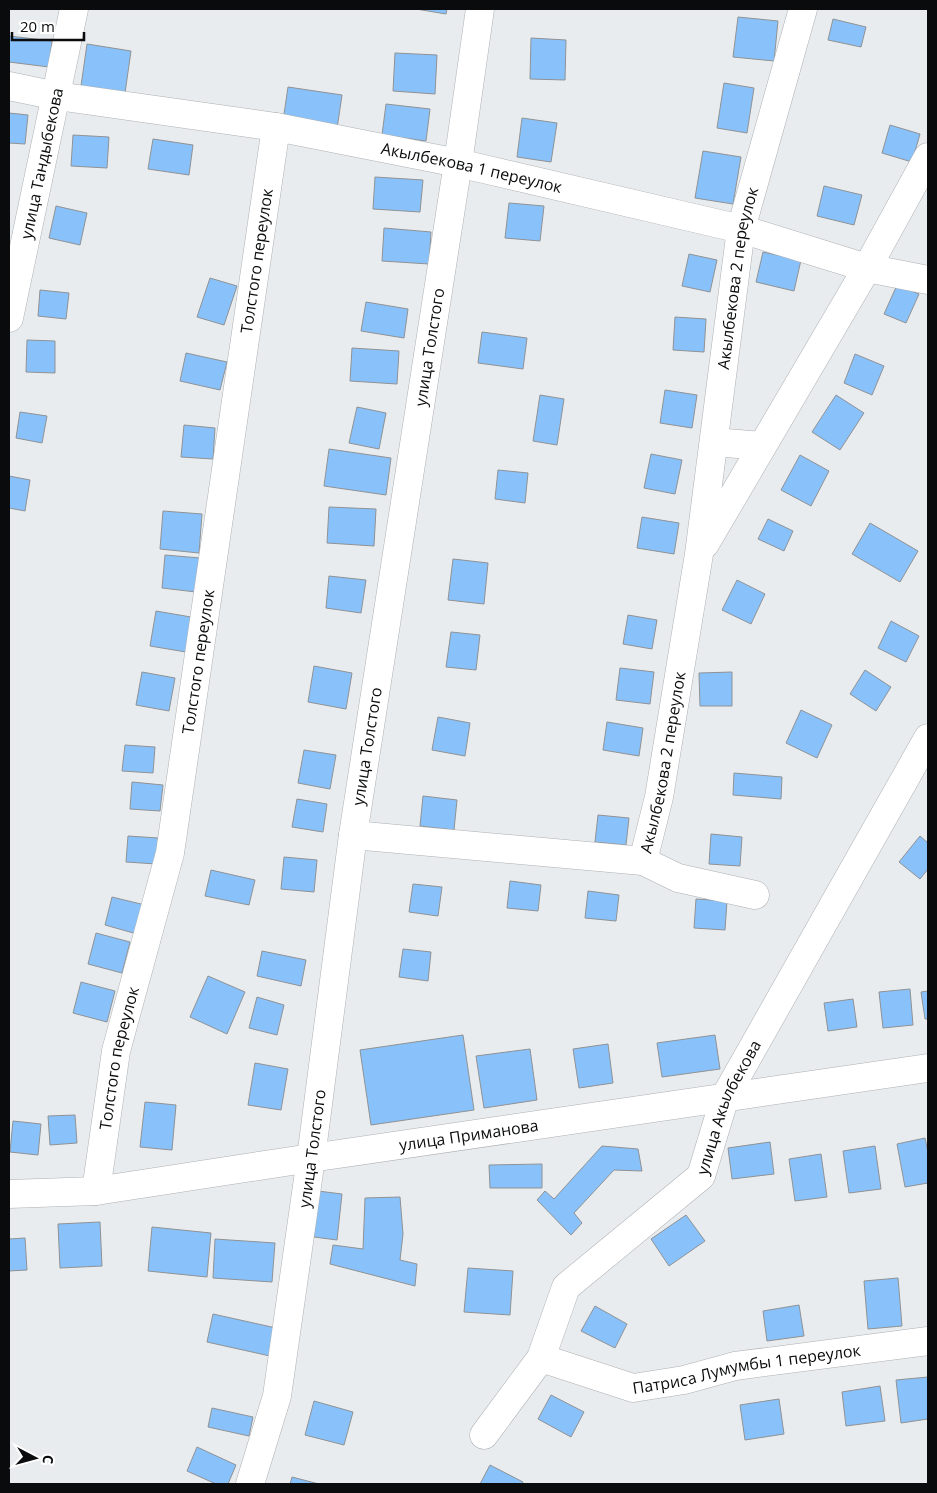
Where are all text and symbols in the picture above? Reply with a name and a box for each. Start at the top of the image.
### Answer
scale bar [12,10,85,42]
text: 20 m [20,16,55,36]
street label: улица Тандыбекова [15,86,68,241]
street label: Акылбекова 1 переулок [379,137,565,198]
street label: Акылбекова 2 переулок [712,184,763,371]
street label: Толстого переулок [235,186,278,335]
street label: улица Толстого [409,286,449,408]
street label: Толстого переулок [177,587,219,735]
street label: Акылбекова 2 переулок [634,669,691,855]
street label: улица Толстого [347,686,387,807]
street label: Толстого переулок [94,983,144,1131]
street label: улица Акылбекова [691,1036,766,1177]
street label: улица Толстого [293,1088,331,1209]
street label: улица Приманова [398,1114,540,1156]
street label: Патриса Лумумбы 1 переулок [631,1339,863,1399]
north arrow [10,1433,60,1483]
text: С [39,1454,58,1465]

